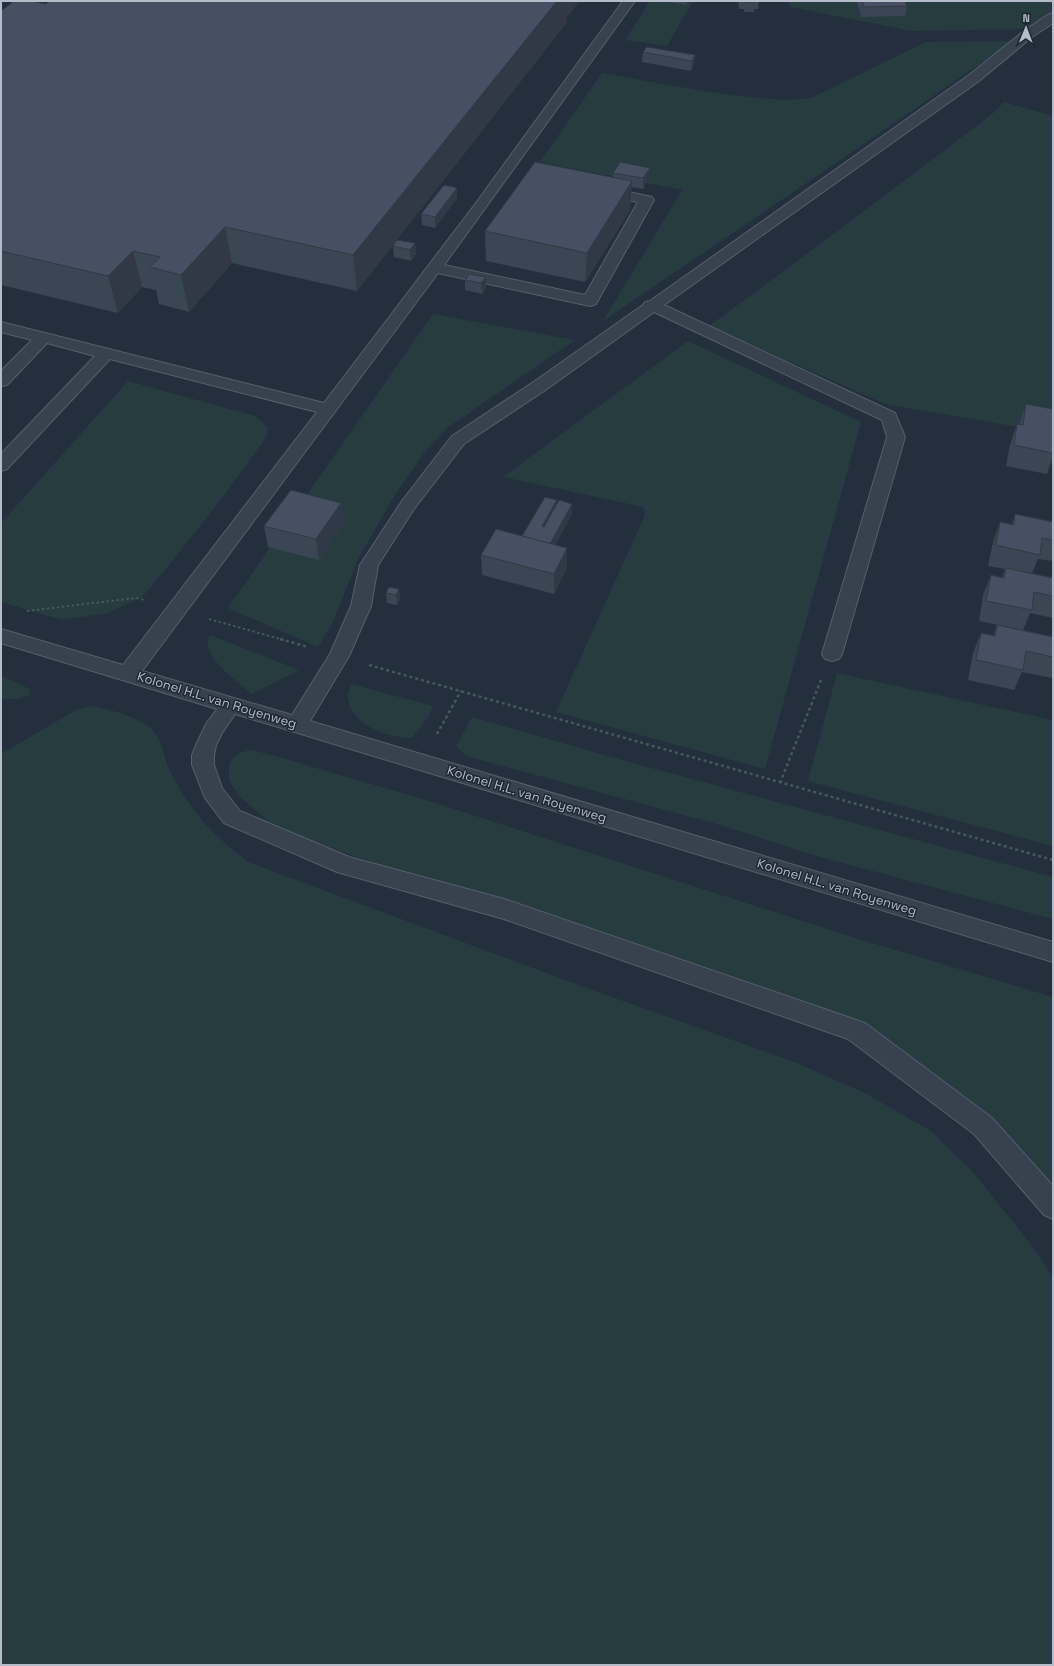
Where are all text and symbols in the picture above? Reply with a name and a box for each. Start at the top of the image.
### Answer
north arrow [1006,8,1046,48]
text: N [1022,11,1030,25]
street label: Kolonel H.L. van Royenweg [135,668,299,732]
street label: Kolonel H.L. van Royenweg [445,762,609,826]
street label: Kolonel H.L. van Royenweg [755,855,919,919]

